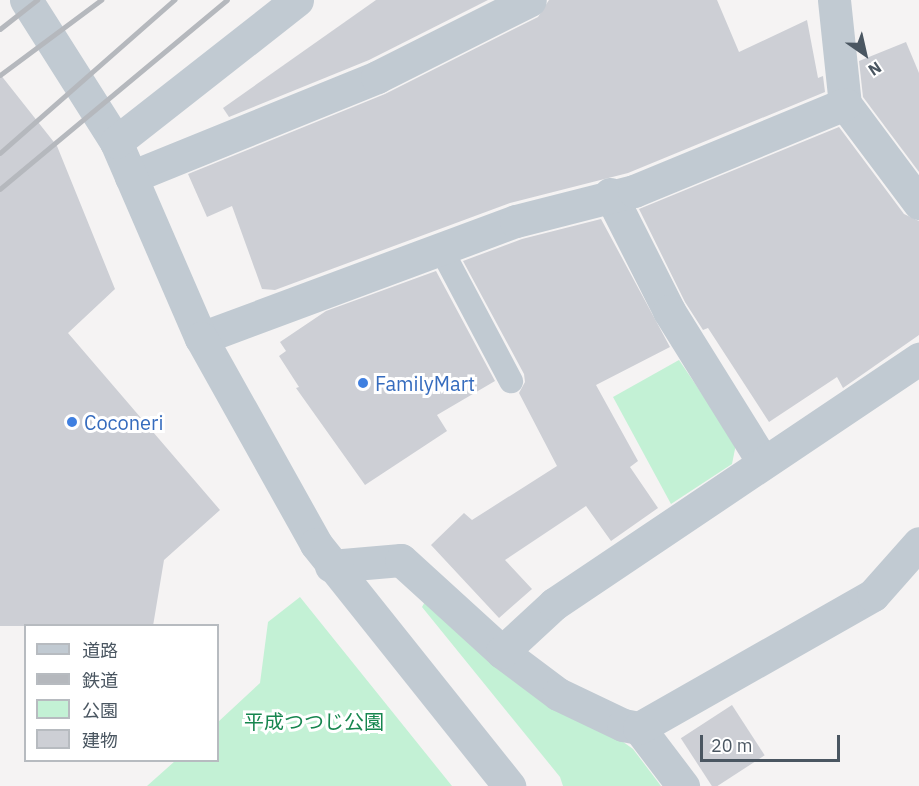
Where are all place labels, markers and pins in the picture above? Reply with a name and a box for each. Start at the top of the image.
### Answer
place label: FamilyMart [375,371,475,395]
marker: FamilyMart [356,376,370,390]
place label: Coconeri [84,410,163,434]
marker: Coconeri [65,415,79,429]

